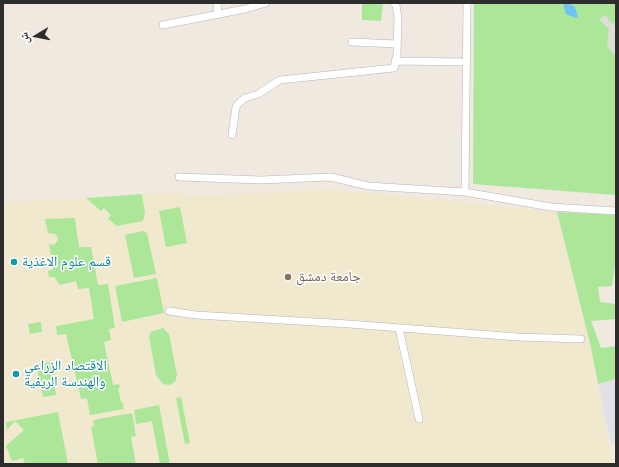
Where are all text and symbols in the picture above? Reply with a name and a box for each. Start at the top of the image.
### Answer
north arrow [16,16,56,56]
text: ش [15,31,32,45]
place label: قسم علوم الاغذية [22,254,111,270]
marker: قسم علوم الاغذية [9,257,19,267]
place label: جامعة دمشق [296,269,361,285]
marker: جامعة دمشق [283,272,293,282]
place label: الاقتصاد الزراعي والهندسة الريفية [24,358,107,390]
marker: الاقتصاد الزراعي والهندسة الريفية [11,369,21,379]

